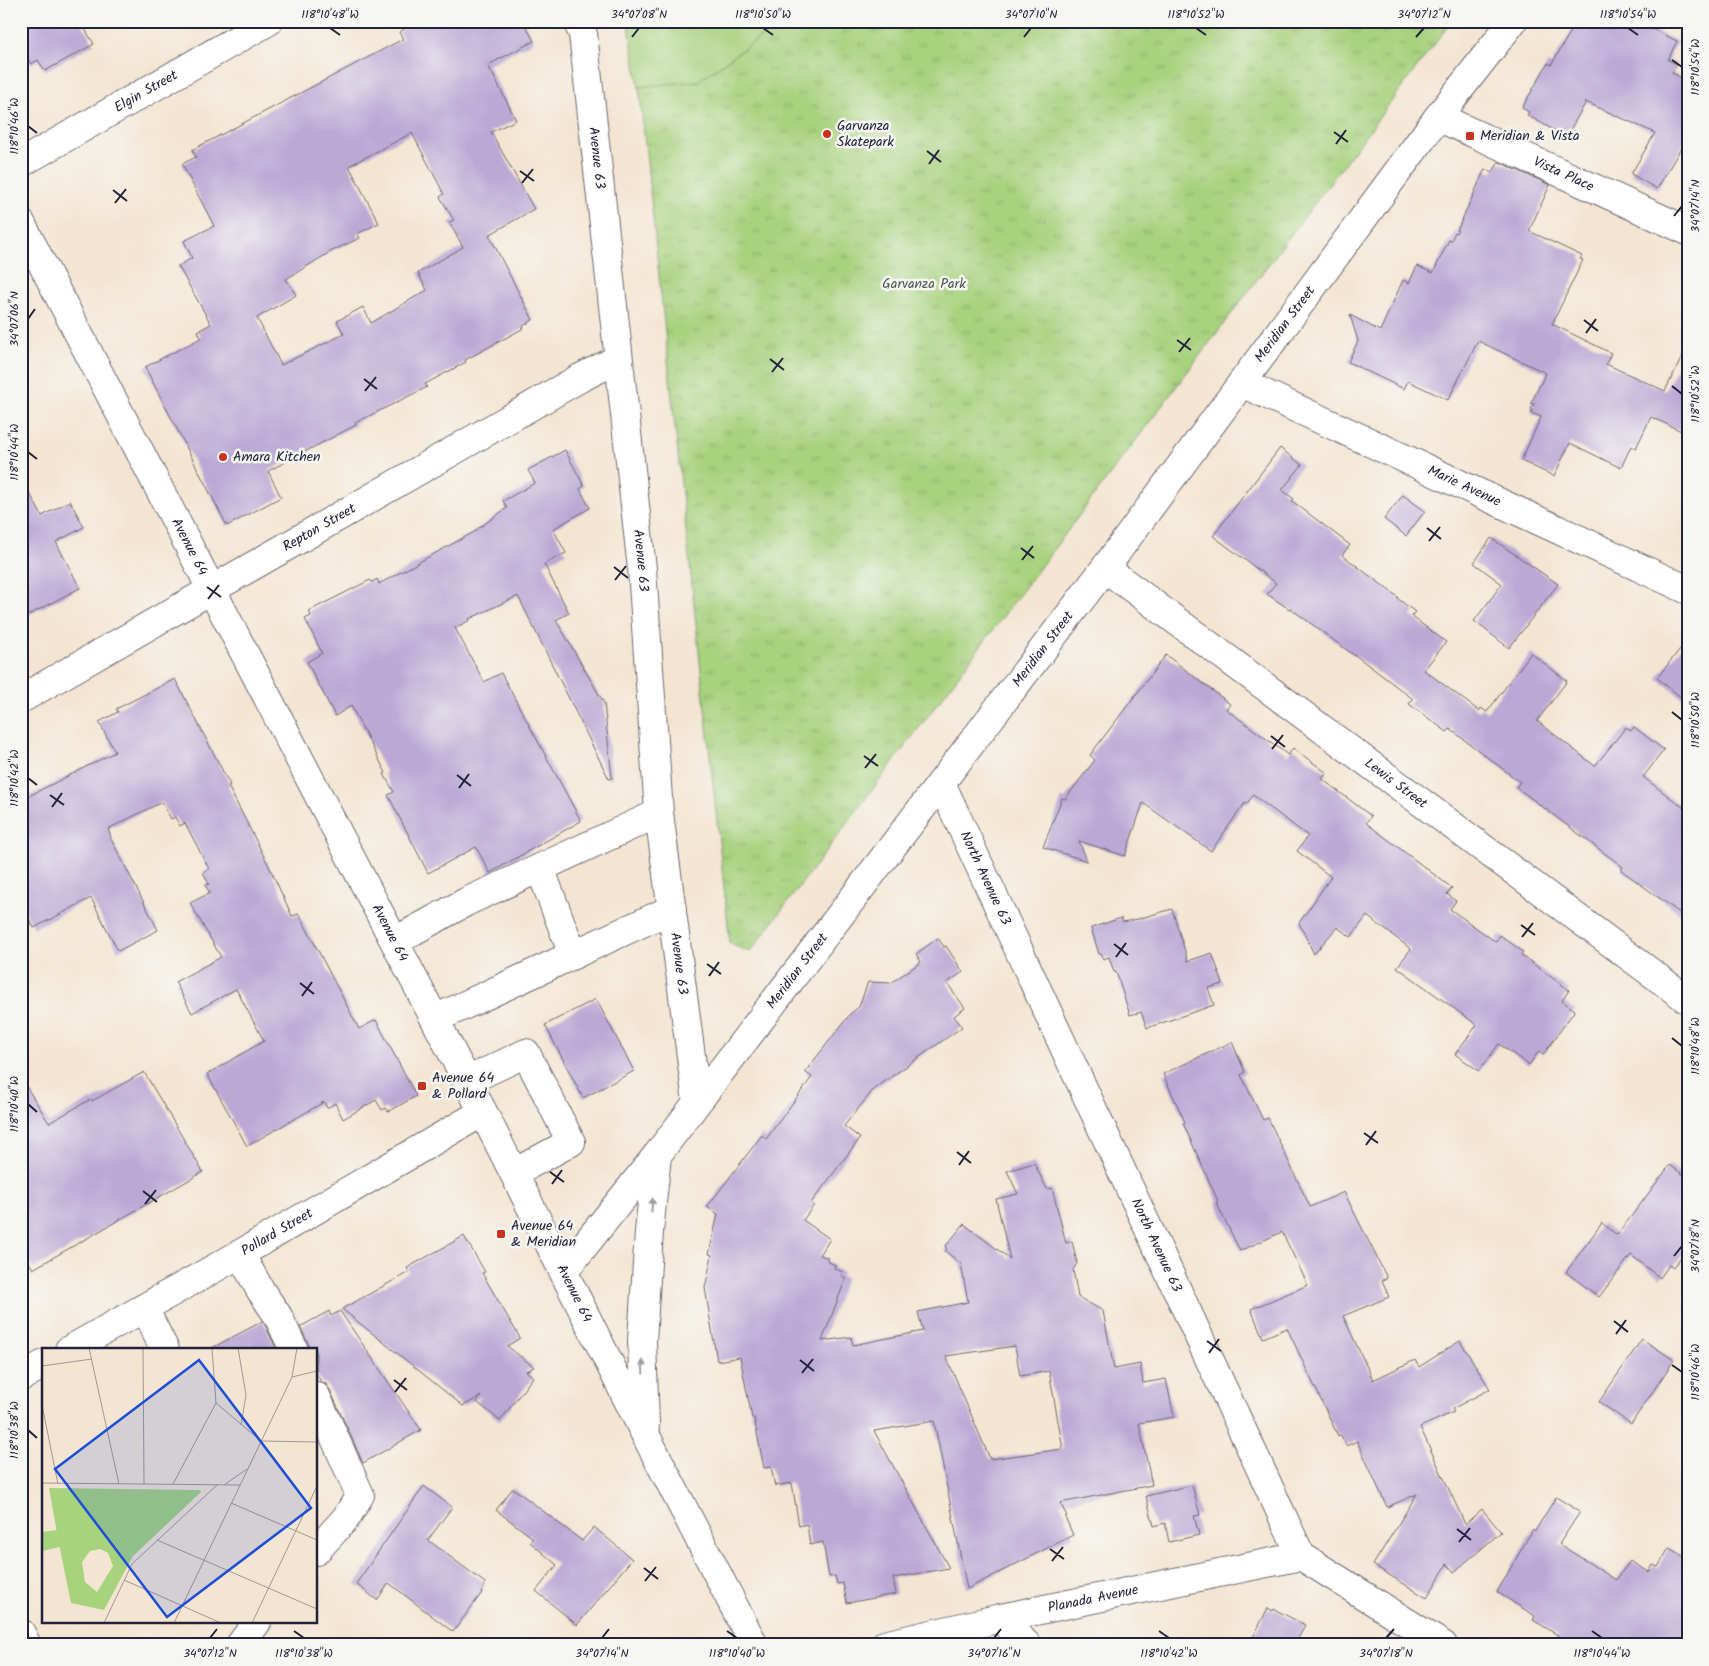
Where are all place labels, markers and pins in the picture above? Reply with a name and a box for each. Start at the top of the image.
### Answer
place label: Garvanza Skatepark [837,115,894,153]
place label: Meridian & Vista [1480,125,1579,147]
marker: Garvanza Skatepark [821,128,833,140]
marker: Meridian & Vista [1464,130,1476,142]
place label: Amara Kitchen [233,446,321,468]
marker: Amara Kitchen [217,451,229,463]
place label: Avenue 64 & Pollard [432,1067,495,1105]
marker: Avenue 64 & Pollard [416,1080,428,1092]
place label: Avenue 64 & Meridian [511,1215,576,1253]
marker: Avenue 64 & Meridian [495,1228,507,1240]

